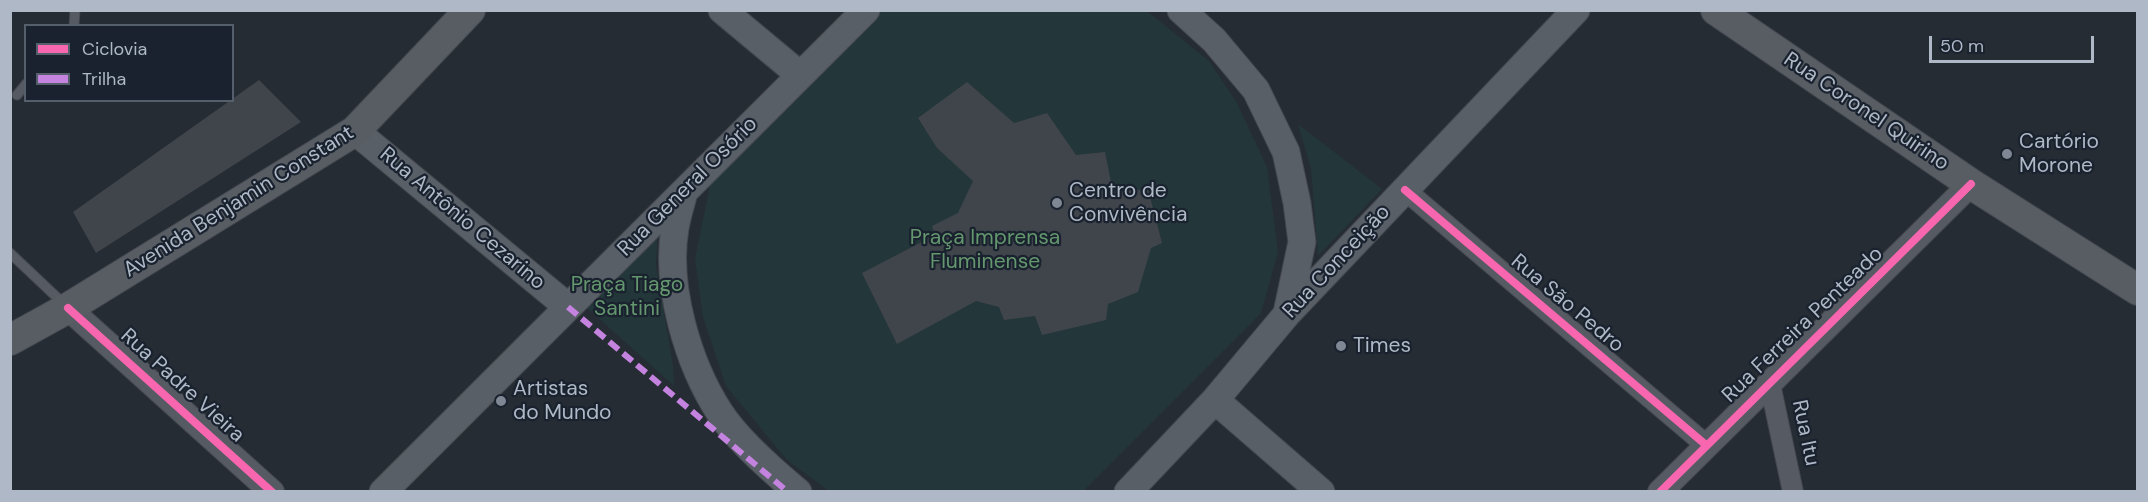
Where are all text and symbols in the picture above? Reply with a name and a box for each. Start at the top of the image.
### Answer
legend [24,24,234,102]
scale bar [1932,24,2097,62]
text: 50 m [1940,34,1984,58]
text: Ciclovia [82,37,147,61]
street label: Rua Coronel Quirino [1779,47,1953,177]
text: Trilha [82,67,126,91]
street label: Rua General Osório [613,112,763,262]
street label: Avenida Benjamin Constant [119,121,359,283]
place label: Cartório Morone [2019,129,2099,179]
street label: Rua Antônio Cezarino [374,142,550,296]
marker: Cartório Morone [2000,147,2014,161]
place label: Centro de Convivência [1069,178,1187,228]
marker: Centro de Convivência [1050,196,1064,210]
street label: Rua Conceição [1278,200,1396,324]
park label: Praça Imprensa Fluminense [910,225,1060,275]
street label: Rua Ferreira Penteado [1717,242,1889,408]
street label: Rua São Pedro [1505,249,1629,359]
park label: Praça Tiago Santini [571,272,683,322]
street label: Rua Padre Vieira [115,324,249,448]
place label: Times [1353,333,1411,359]
marker: Times [1334,339,1348,353]
place label: Artistas do Mundo [513,376,612,426]
marker: Artistas do Mundo [494,394,508,408]
street label: Rua Itu [1786,398,1824,468]

